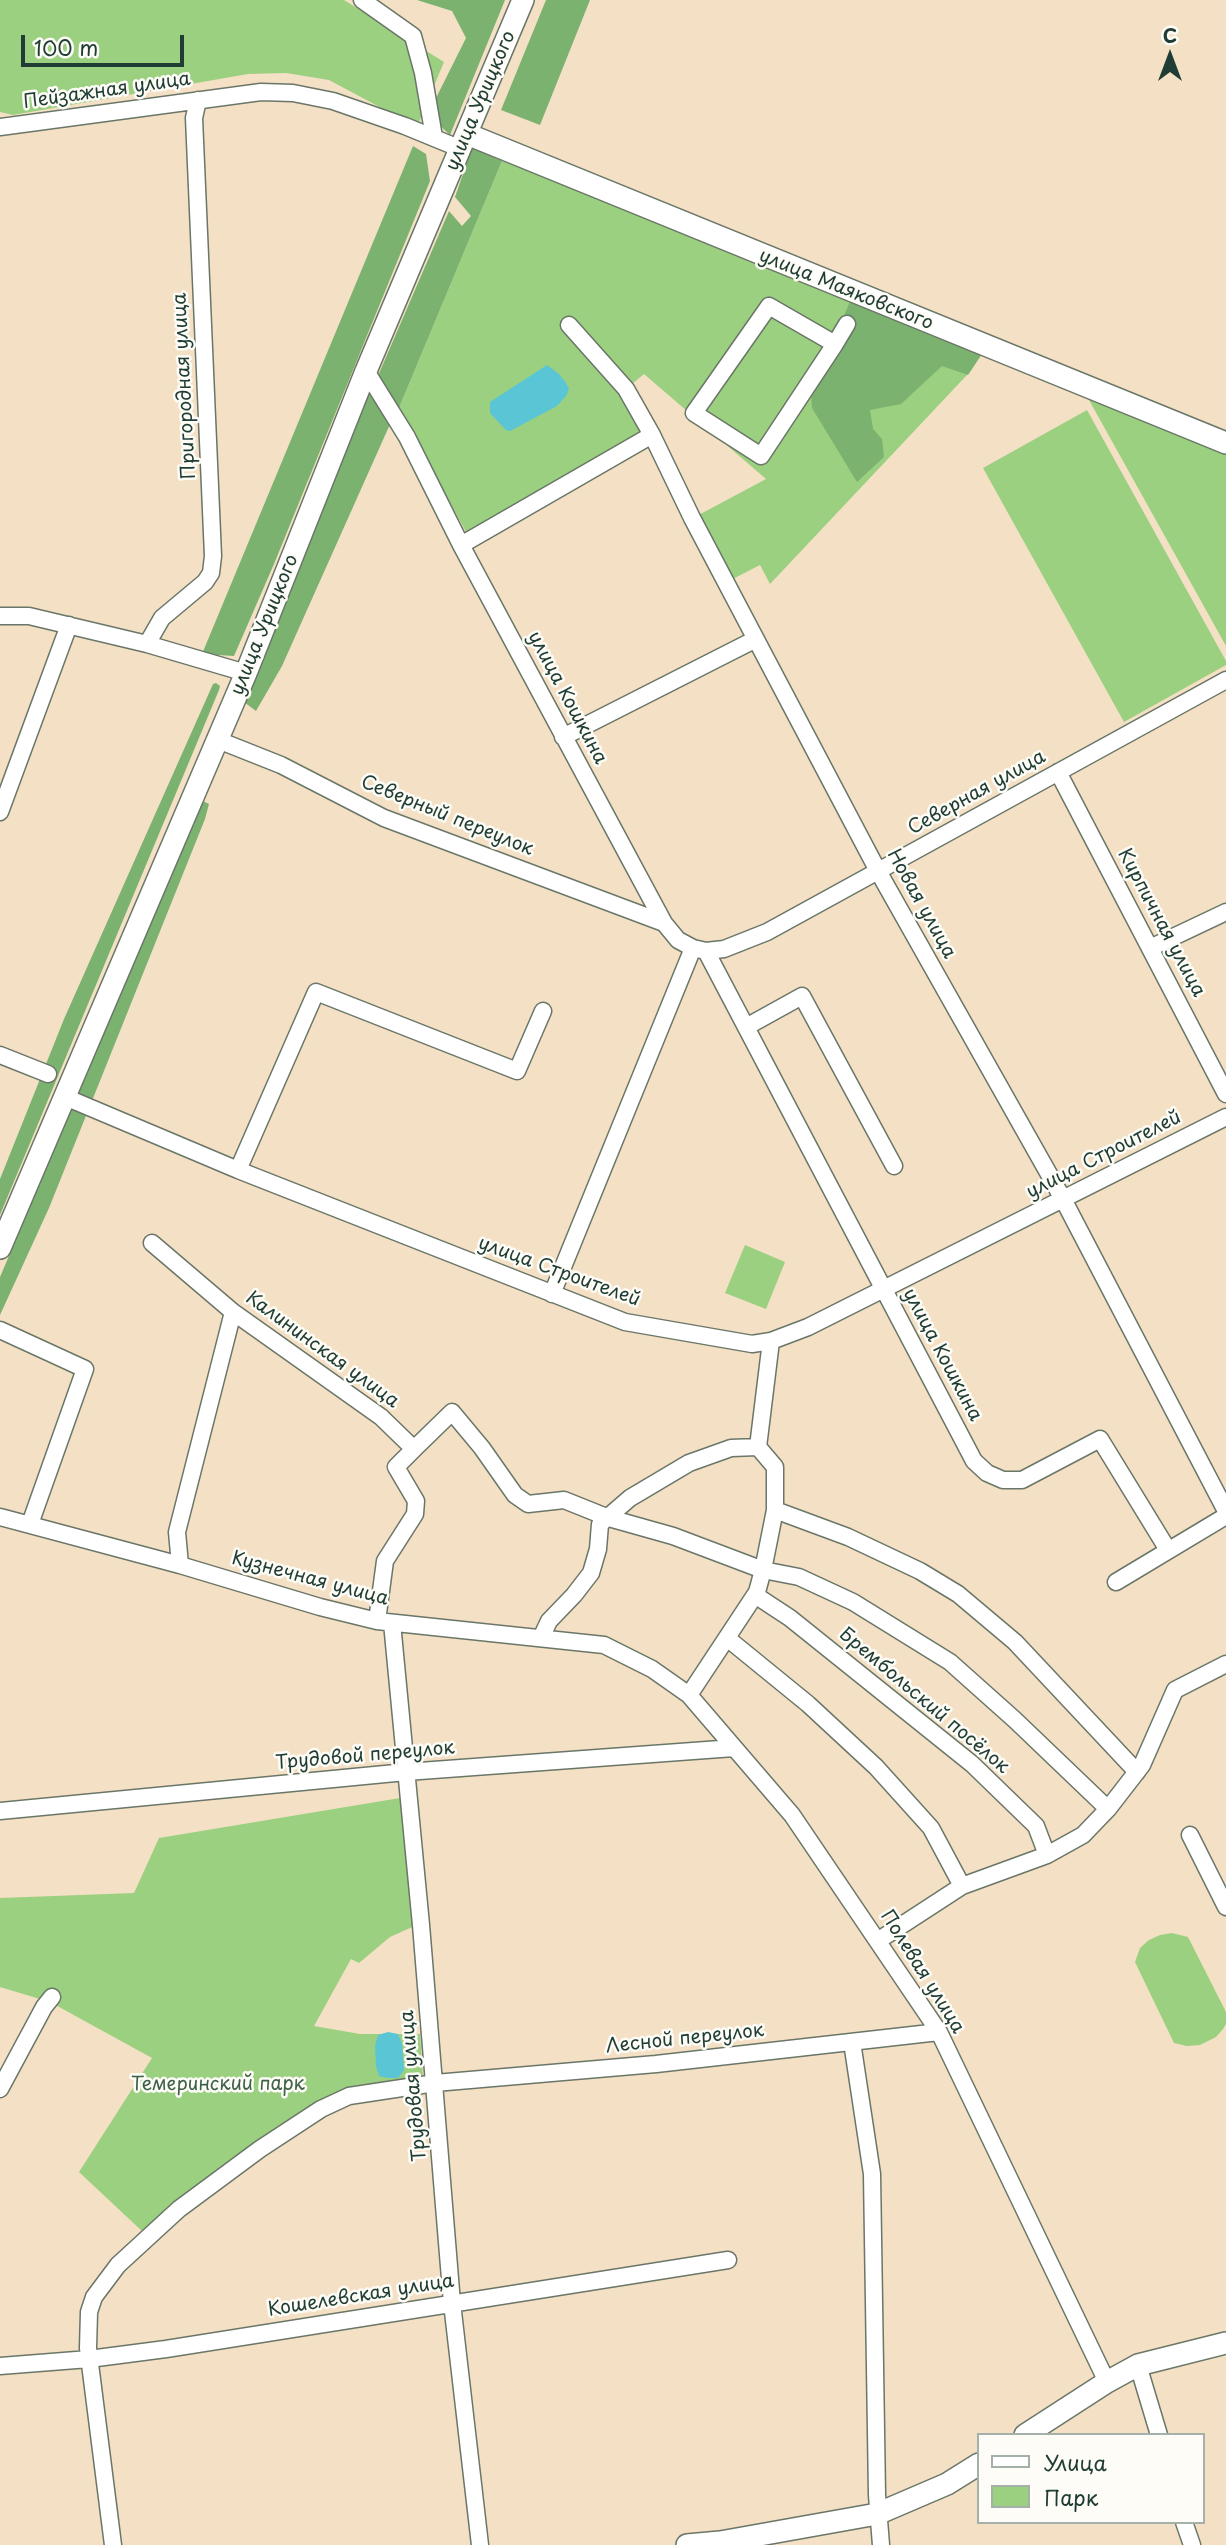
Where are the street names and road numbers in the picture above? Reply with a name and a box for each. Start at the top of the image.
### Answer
street label: улица Урицкого [441,28,521,174]
street label: Пейзажная улица [22,68,192,114]
street label: улица Маяковского [756,245,936,335]
street label: Пригородная улица [169,292,201,480]
street label: улица Урицкого [226,551,304,699]
street label: улица Кошкина [522,628,612,768]
street label: Северная улица [904,746,1050,840]
street label: Северный переулок [357,771,537,861]
street label: Новая улица [882,845,960,963]
street label: Кирпичная улица [1112,845,1210,1001]
street label: улица Строителей [1023,1106,1185,1204]
street label: улица Строителей [475,1232,643,1312]
street label: улица Кошкина [897,1285,987,1425]
street label: Калининская улица [241,1287,403,1413]
street label: Кузнечная улица [229,1547,391,1611]
street label: Брембольский посёлок [834,1623,1014,1779]
street label: Трудовой переулок [275,1737,455,1775]
street label: Полевая улица [875,1906,969,2038]
street label: Трудовая улица [396,2009,432,2163]
street label: Лесной переулок [605,2019,765,2059]
street label: Кошелевская улица [266,2270,456,2322]

